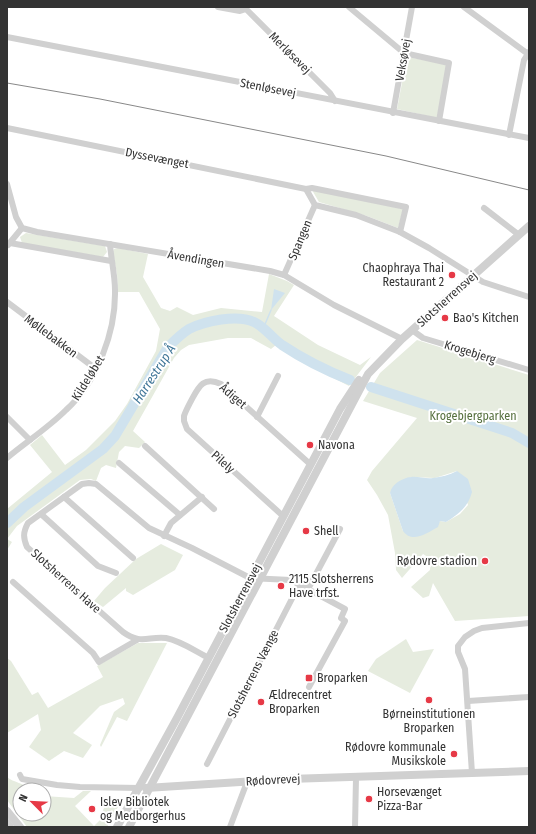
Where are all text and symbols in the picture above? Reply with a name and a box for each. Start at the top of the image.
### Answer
street label: Merløsevej [266,29,314,77]
street label: Veksøvej [392,38,414,82]
street label: Stenløsevej [239,76,297,100]
street label: Dyssevænget [124,145,190,171]
street label: Spangen [285,218,315,262]
street label: Åvendingen [167,245,226,271]
place label: Chaophraya Thai Restaurant 2 [363,261,444,289]
street label: Slotsherrensvej [414,268,480,330]
marker: Chaophraya Thai Restaurant 2 [447,270,457,280]
place label: Bao's Kitchen [453,311,519,325]
street label: Møllebakken [22,312,80,360]
marker: Bao's Kitchen [440,313,450,323]
street label: Krogebjerg [443,338,498,367]
water label: Harrestrup Å [129,341,179,406]
street label: Kildeløbet [69,353,107,403]
street label: Ådiget [217,379,251,412]
park label: Krogebjergparken [430,409,516,423]
place label: Navona [318,438,355,452]
marker: Navona [305,440,315,450]
street label: Pilely [208,448,238,477]
place label: Shell [314,524,339,538]
marker: Shell [301,526,311,536]
street label: Slotsherrens Have [28,546,104,616]
place label: Rødovre stadion [397,554,477,568]
marker: Rødovre stadion [480,556,490,566]
street label: Slotsherrensvej [216,561,264,635]
place label: 2115 Slotsherrens Have trfst. [289,572,374,600]
marker: 2115 Slotsherrens Have trfst. [276,581,286,591]
street label: Slotsherrens Vænge [225,627,281,721]
place label: Broparken [317,671,368,685]
marker: Broparken [304,673,314,683]
place label: Ældrecentret Broparken [268,688,332,716]
marker: Børneinstitutionen Broparken [424,695,434,705]
marker: Ældrecentret Broparken [256,697,266,707]
place label: Børneinstitutionen Broparken [383,707,475,735]
place label: Rødovre kommunale Musikskole [345,740,446,768]
marker: Rødovre kommunale Musikskole [449,749,459,759]
street label: Rødovrevej [245,772,301,788]
north arrow [12,782,52,822]
place label: Horsevænget Pizza-Bar [377,785,442,813]
text: N [16,792,31,804]
marker: Horsevænget Pizza-Bar [364,794,374,804]
place label: Islev Bibliotek og Medborgerhus [100,795,186,823]
marker: Islev Bibliotek og Medborgerhus [87,804,97,814]

